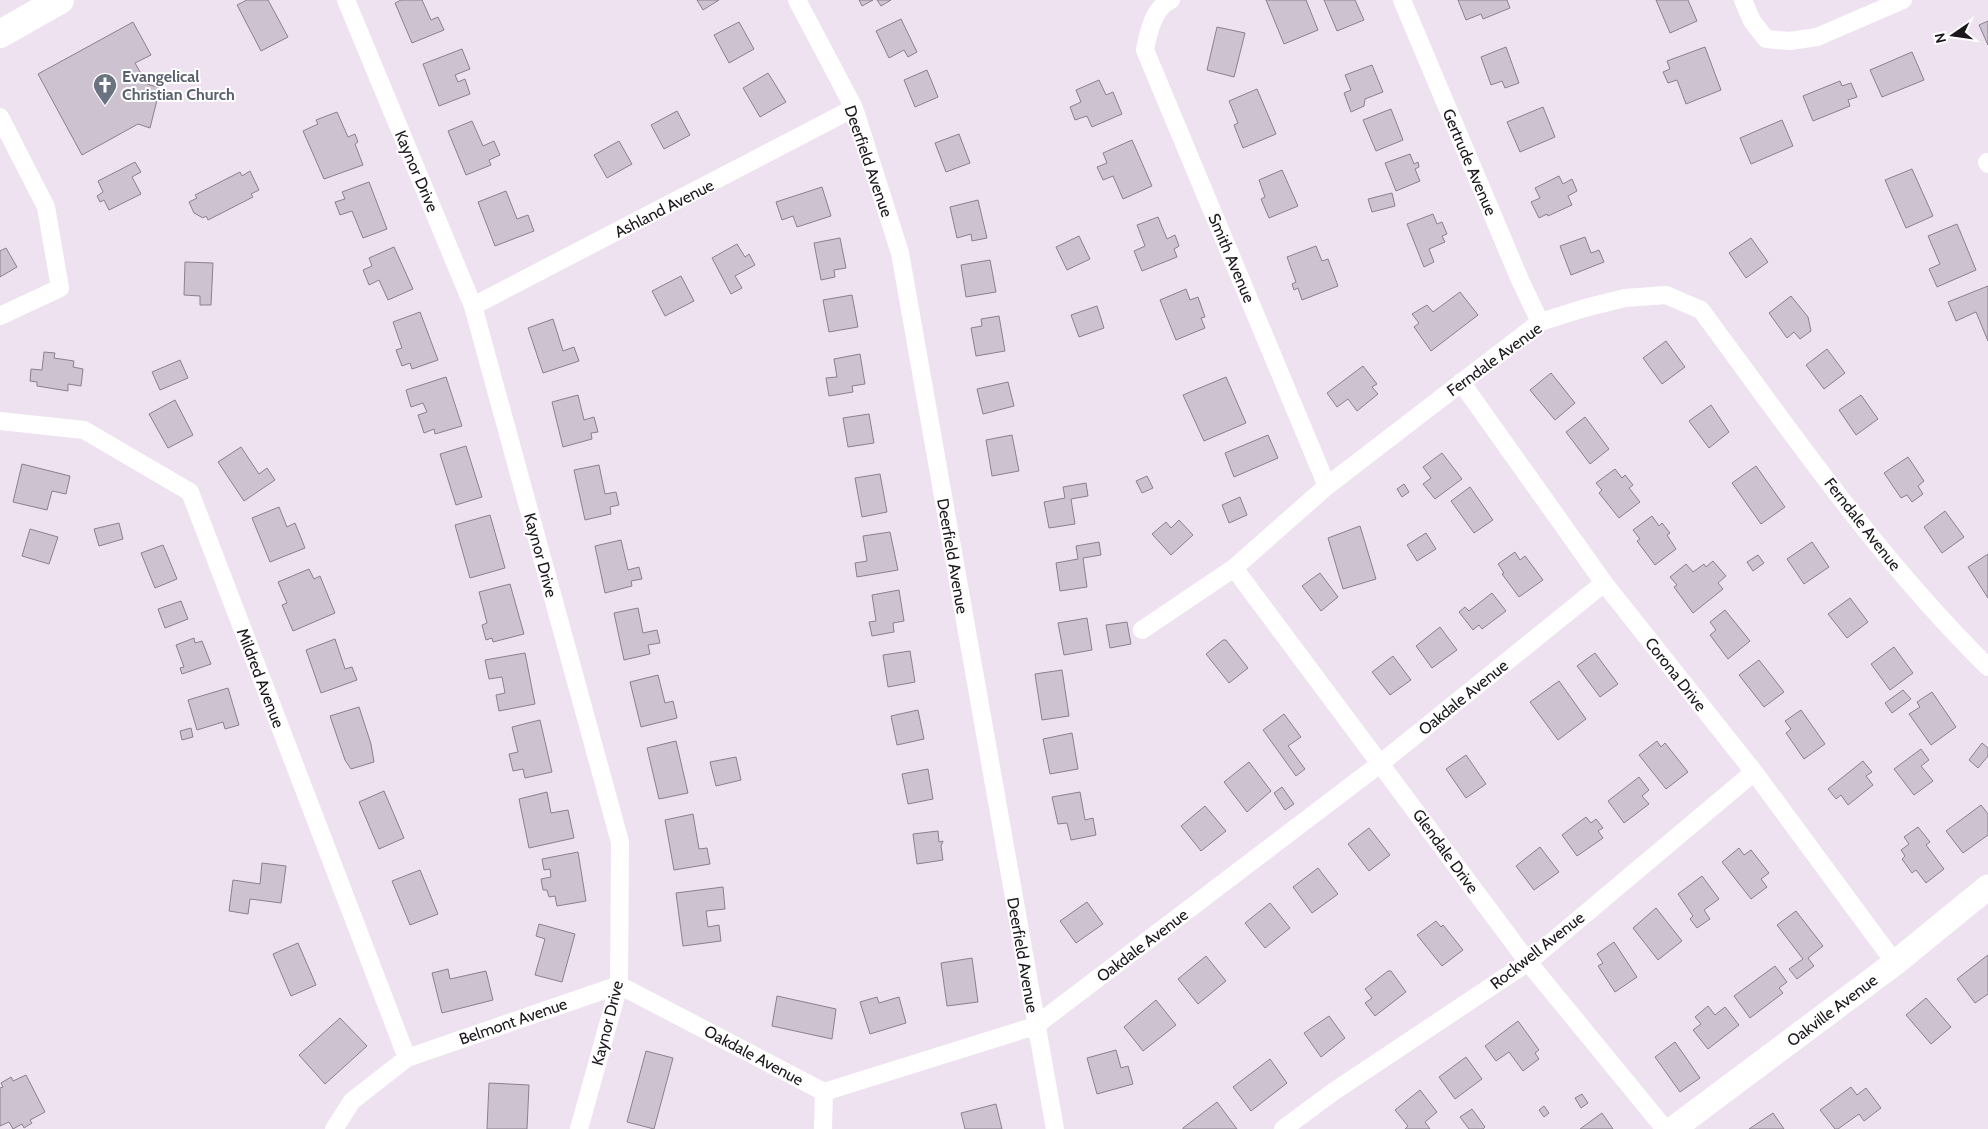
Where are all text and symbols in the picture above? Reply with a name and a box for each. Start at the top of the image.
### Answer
north arrow [1928,10,1978,60]
text: N [1930,31,1950,45]
place label: Evangelical Christian Church [122,67,235,104]
church icon: Evangelical Christian Church [92,72,118,106]
street label: Deerfield Avenue [841,103,897,219]
street label: Gertrude Avenue [1438,106,1501,218]
street label: Kaynor Drive [391,128,442,215]
street label: Ashland Avenue [611,175,717,242]
street label: Smith Avenue [1204,211,1259,306]
street label: Ferndale Avenue [1443,319,1545,400]
street label: Ferndale Avenue [1820,474,1905,575]
street label: Deerfield Avenue [933,497,972,615]
street label: Kaynor Drive [520,511,561,600]
street label: Mildred Avenue [233,626,288,731]
street label: Corona Drive [1641,634,1710,715]
street label: Oakdale Avenue [1415,656,1512,739]
street label: Glendale Drive [1409,805,1483,897]
street label: Deerfield Avenue [1003,896,1042,1014]
street label: Oakdale Avenue [1093,905,1192,986]
street label: Rockwell Avenue [1486,908,1588,993]
street label: Oakville Avenue [1783,970,1881,1051]
street label: Kaynor Drive [588,979,627,1068]
street label: Belmont Avenue [457,994,570,1049]
street label: Oakdale Avenue [701,1021,807,1090]

